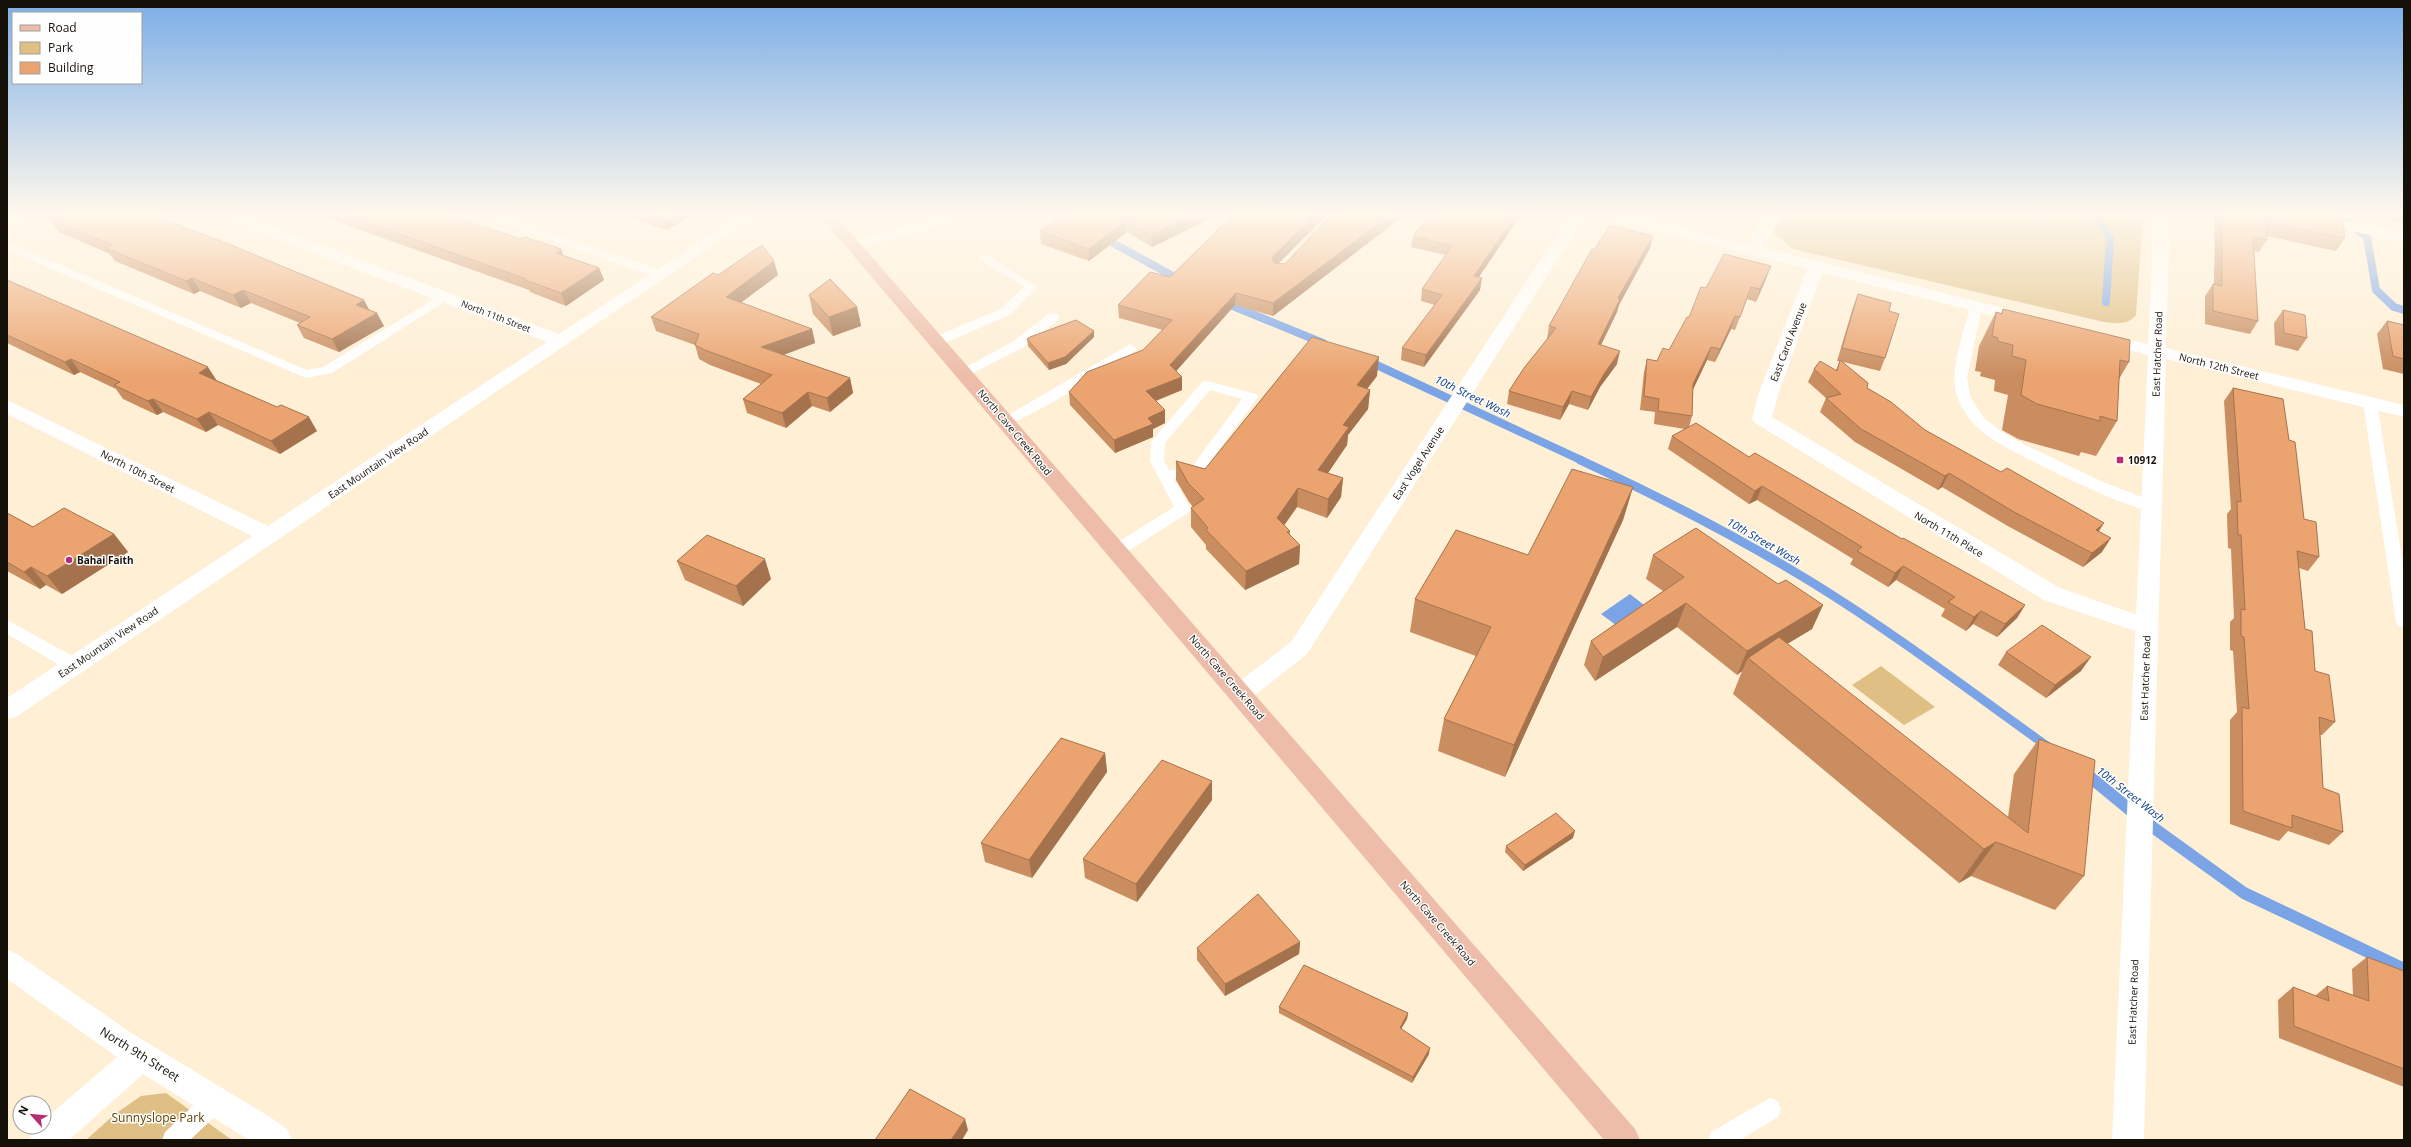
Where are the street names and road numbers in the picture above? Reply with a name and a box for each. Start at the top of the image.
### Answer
street label: North 11th Street [459,297,533,335]
street label: East Carol Avenue [1766,300,1810,384]
street label: East Hatcher Road [2149,311,2165,397]
street label: North 12th Street [2178,349,2261,383]
street label: North Cave Creek Road [975,386,1055,478]
street label: East Vogel Avenue [1389,423,1447,502]
street label: East Mountain View Road [325,424,431,502]
street label: North 10th Street [98,446,178,496]
street label: North 11th Place [1912,508,1986,560]
street label: East Mountain View Road [55,603,161,681]
street label: North Cave Creek Road [1186,632,1268,722]
street label: East Hatcher Road [2137,635,2153,721]
street label: North Cave Creek Road [1397,878,1479,968]
street label: East Hatcher Road [2125,959,2141,1045]
street label: North 9th Street [97,1023,183,1085]

